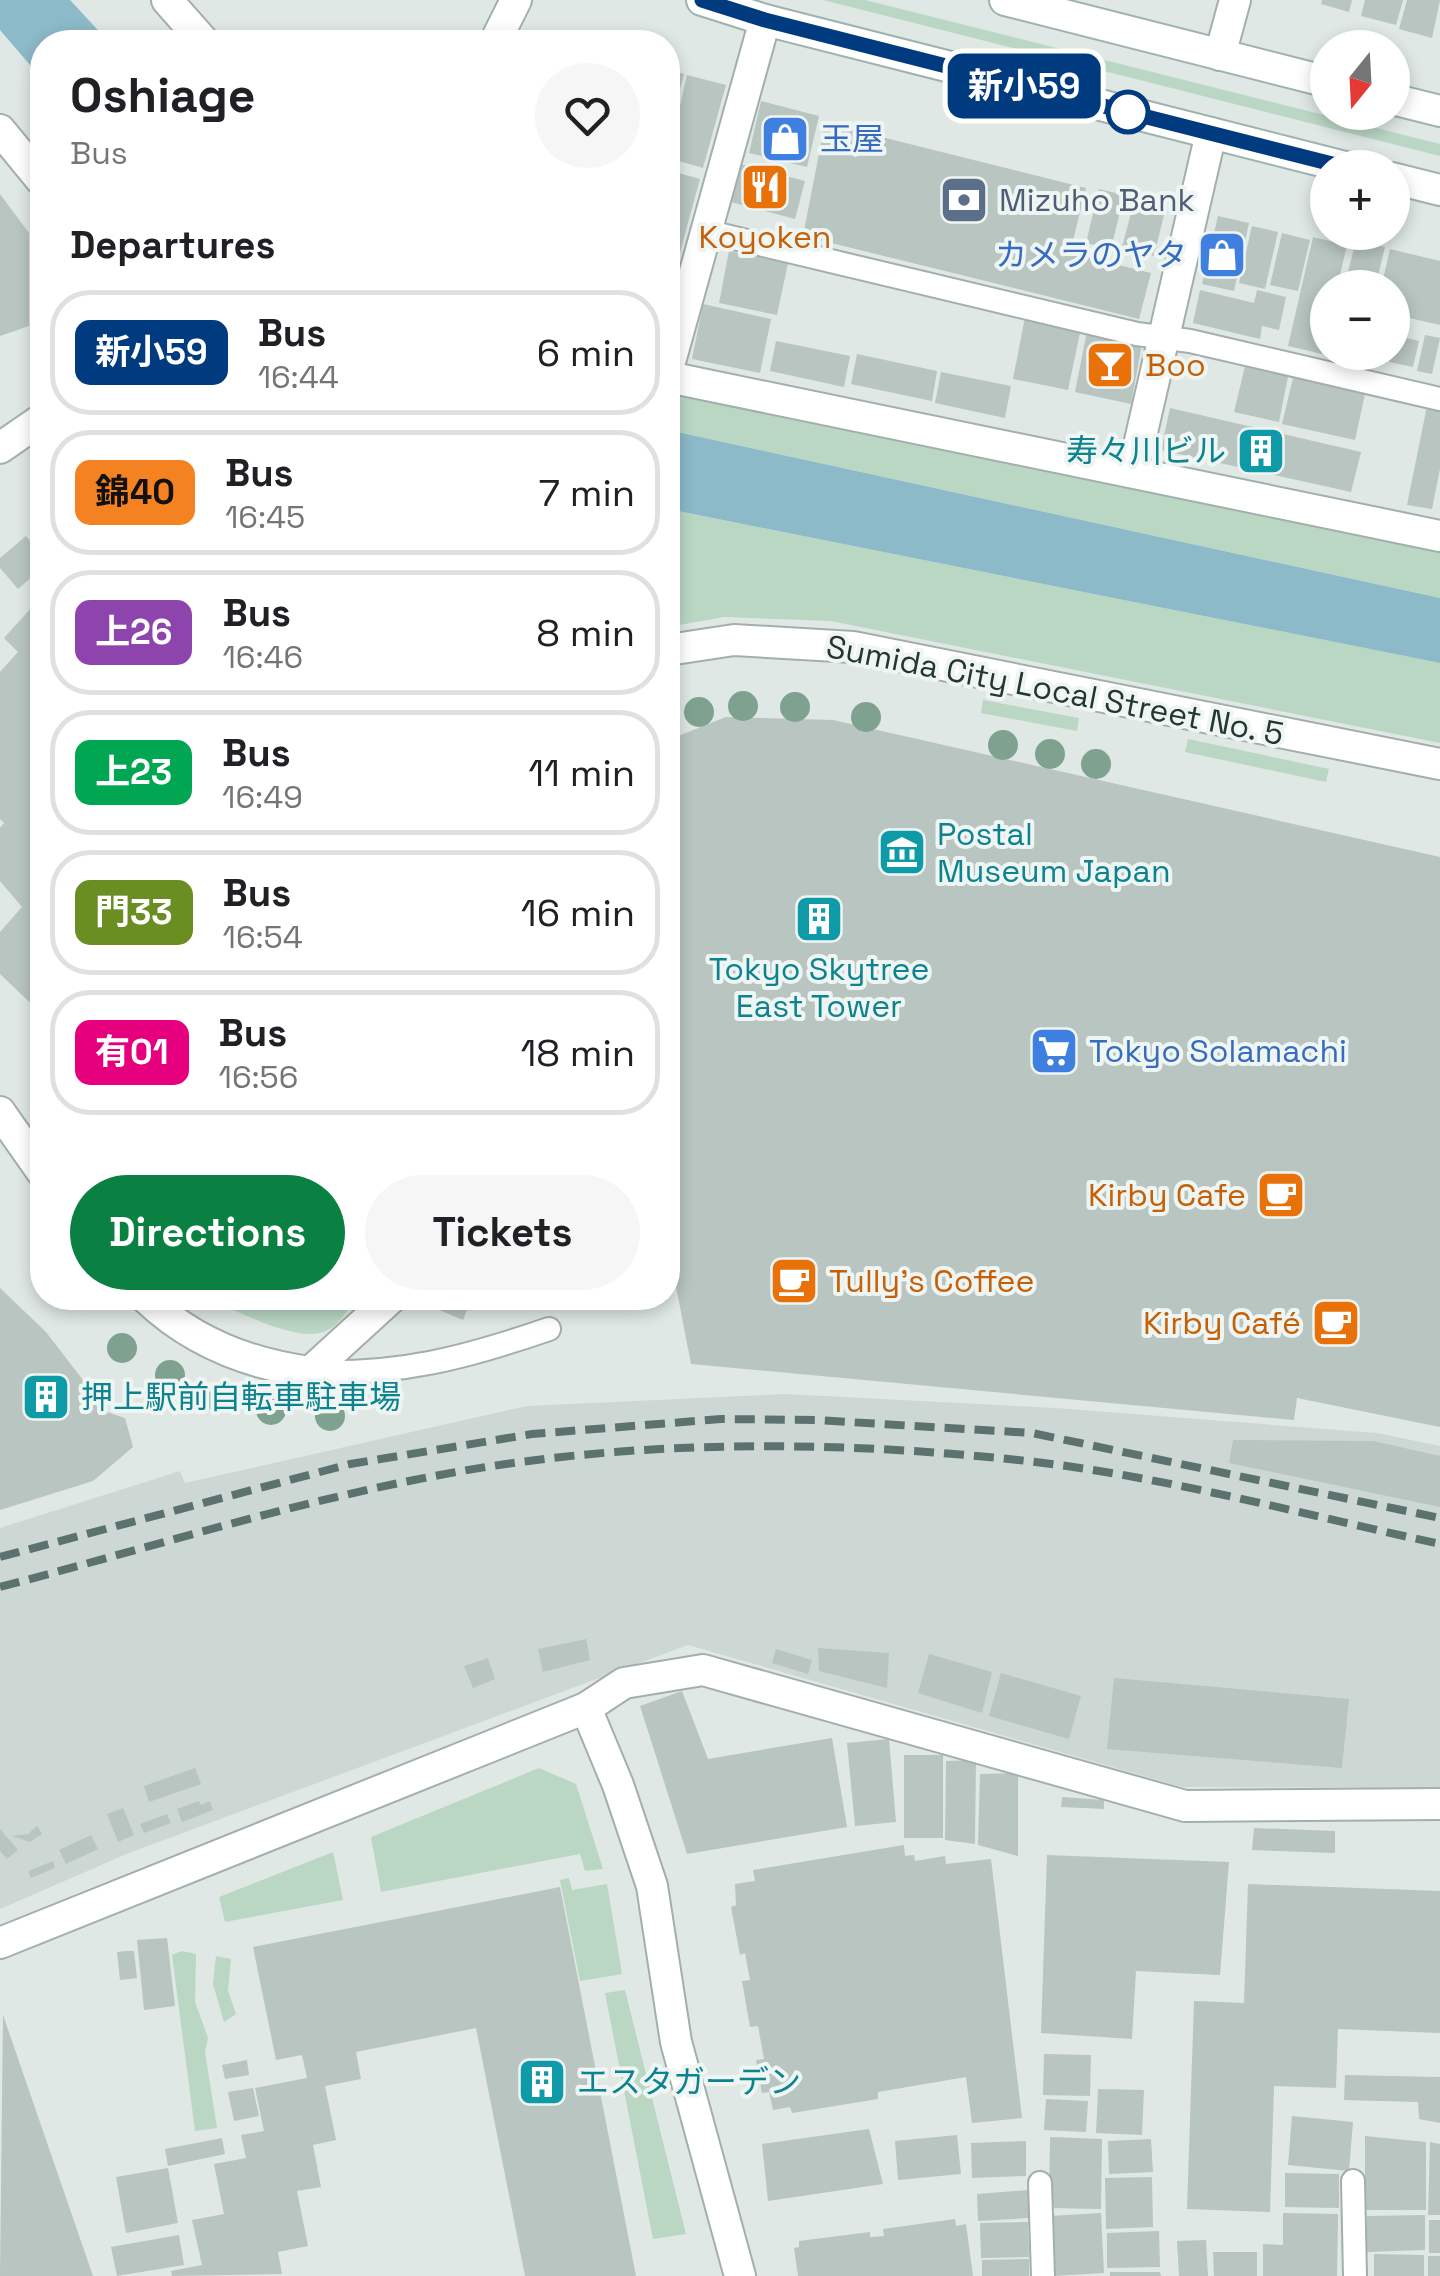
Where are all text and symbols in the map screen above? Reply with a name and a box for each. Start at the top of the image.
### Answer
north arrow [1310,30,1410,130]
map controls [1310,30,1410,370]
line badge: 新小59 [954,54,1094,118]
button: heart [535,63,640,168]
text: 新小59 [968,64,1080,108]
text: Oshiage [70,65,256,126]
unlabelled marker [1107,91,1149,133]
shop icon: 玉屋 [759,113,811,165]
place label: 玉屋 [820,119,884,159]
text: Bus [70,133,128,173]
button: + [1310,150,1410,250]
restaurant icon: Koyoken [739,161,791,213]
bank icon: Mizuho Bank [938,174,990,226]
place label: Mizuho Bank [999,180,1195,220]
place label: Koyoken [699,217,831,257]
text: Departures [70,221,275,269]
shop icon: カメラのヤタ [1196,229,1248,281]
place label: カメラのヤタ [995,235,1187,275]
button: − [1310,270,1410,370]
text: Bus [258,309,326,357]
text: 6 min [537,329,635,377]
text: 新小59 [95,330,208,374]
bar icon: Boo [1084,339,1136,391]
place label: Boo [1145,345,1206,385]
text: 16:44 [258,357,339,397]
building icon: 寿々川ビル [1235,425,1287,477]
place label: 寿々川ビル [1066,431,1226,471]
text: Bus [225,449,294,497]
text: 7 min [539,469,635,517]
text: 錦40 [95,470,175,514]
text: 16:45 [225,497,305,537]
text: Bus [222,589,291,637]
text: 8 min [536,609,635,657]
text: 上26 [95,610,172,654]
street label: Sumida City Local Street No. 5 [823,626,1287,754]
text: 16:46 [222,637,303,677]
text: Bus [222,729,291,777]
text: 11 min [528,749,635,797]
text: 上23 [95,750,172,794]
text: 16:49 [222,777,303,817]
place label: Postal Museum Japan [937,814,1171,891]
museum icon: Postal Museum Japan [876,826,928,878]
text: Bus [223,869,291,917]
text: 16 min [521,889,635,937]
text: 門33 [95,890,173,934]
building icon: Tokyo Skytree East Tower [793,893,845,945]
text: 16:54 [223,917,303,957]
place label: Tokyo Skytree East Tower [709,949,929,1026]
text: Bus [219,1009,287,1057]
supermarket icon: Tokyo Solamachi [1028,1025,1080,1077]
text: 18 min [520,1029,635,1077]
text: 有01 [95,1030,169,1074]
place label: Tokyo Solamachi [1089,1031,1347,1071]
text: 16:56 [219,1057,298,1097]
cafe icon: Kirby Cafe [1255,1169,1307,1221]
button: Directions [70,1175,345,1290]
button: Tickets [365,1175,640,1290]
place label: Kirby Cafe [1088,1175,1246,1215]
cafe icon: Tully's Coffee [768,1255,820,1307]
place label: Tully's Coffee [829,1261,1034,1301]
cafe icon: Kirby Café [1310,1297,1362,1349]
place label: Kirby Café [1143,1303,1301,1343]
building icon: 押上駅前自転車駐車場 [20,1371,72,1423]
place label: 押上駅前自転車駐車場 [81,1377,401,1417]
building icon: エスタガーデン [516,2056,568,2108]
place label: エスタガーデン [577,2062,801,2102]

